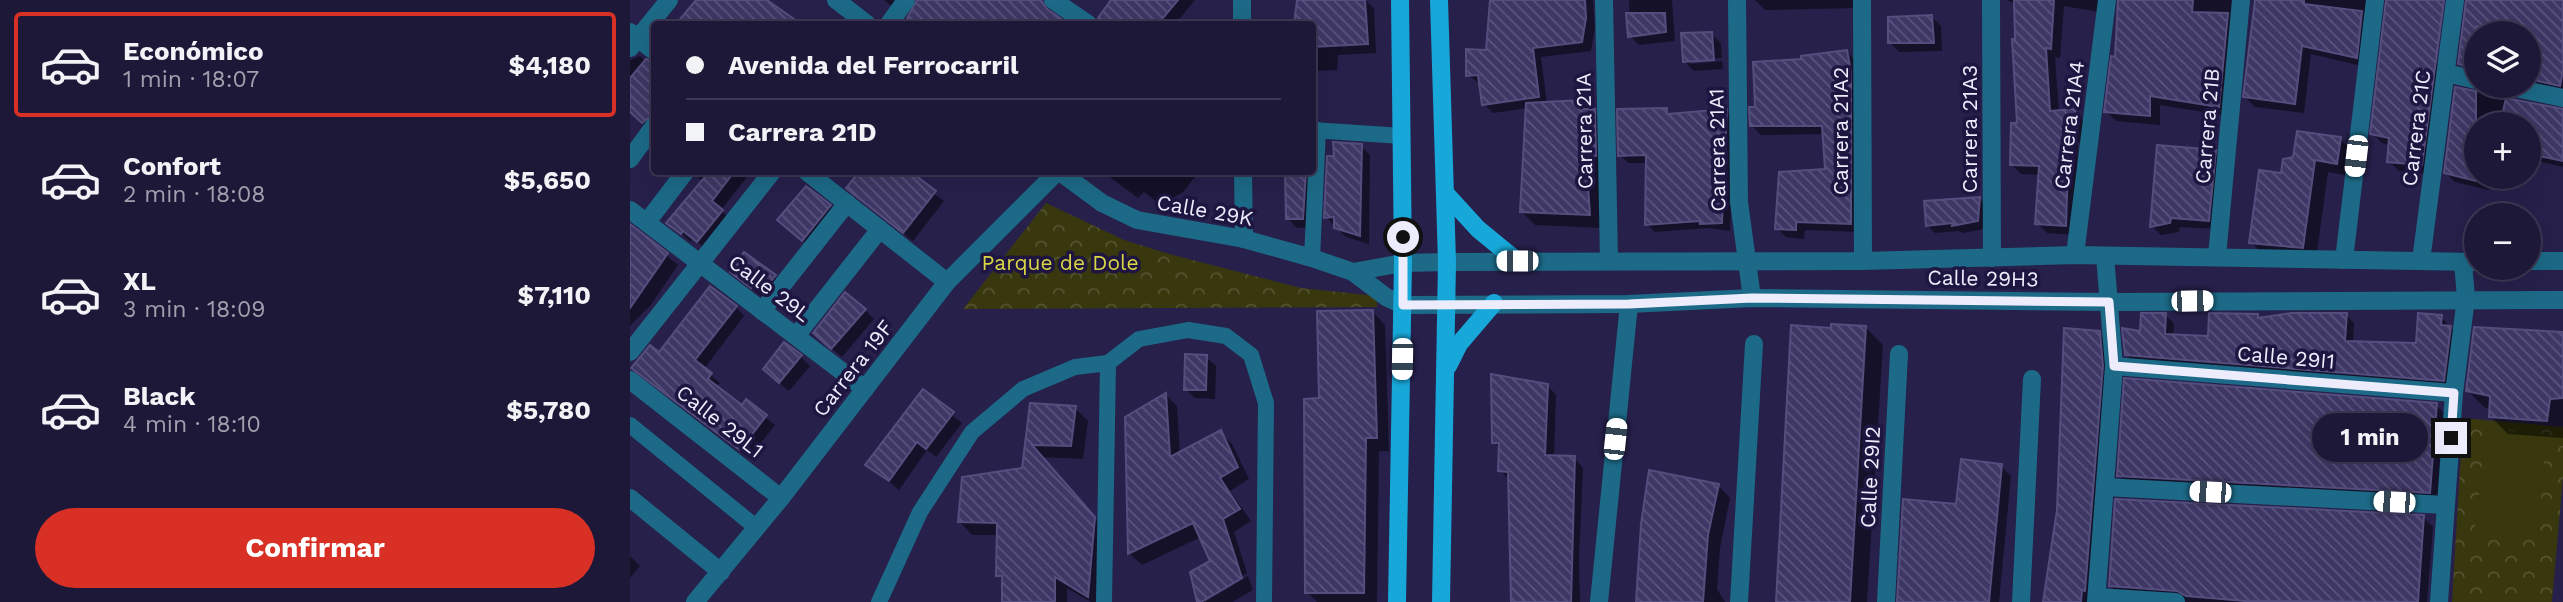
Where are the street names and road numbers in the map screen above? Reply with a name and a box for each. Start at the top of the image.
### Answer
street label: Carrera 21A4 [2049,59,2089,191]
street label: Carrera 21A3 [1957,65,1982,193]
street label: Carrera 21A2 [1828,67,1853,195]
street label: Carrera 21B [2189,67,2225,185]
street label: Carrera 21C [2396,68,2436,188]
street label: Carrera 21A [1570,72,1598,189]
street label: Carrera 21A1 [1703,88,1731,212]
street label: Calle 29K [1155,189,1255,231]
street label: Calle 29L [724,249,816,327]
street label: Calle 29H3 [1927,265,2039,291]
street label: Carrera 19F [808,315,898,421]
street label: Calle 29I1 [2236,340,2336,374]
street label: Calle 29L1 [672,379,768,463]
street label: Calle 29I2 [1855,425,1885,529]

